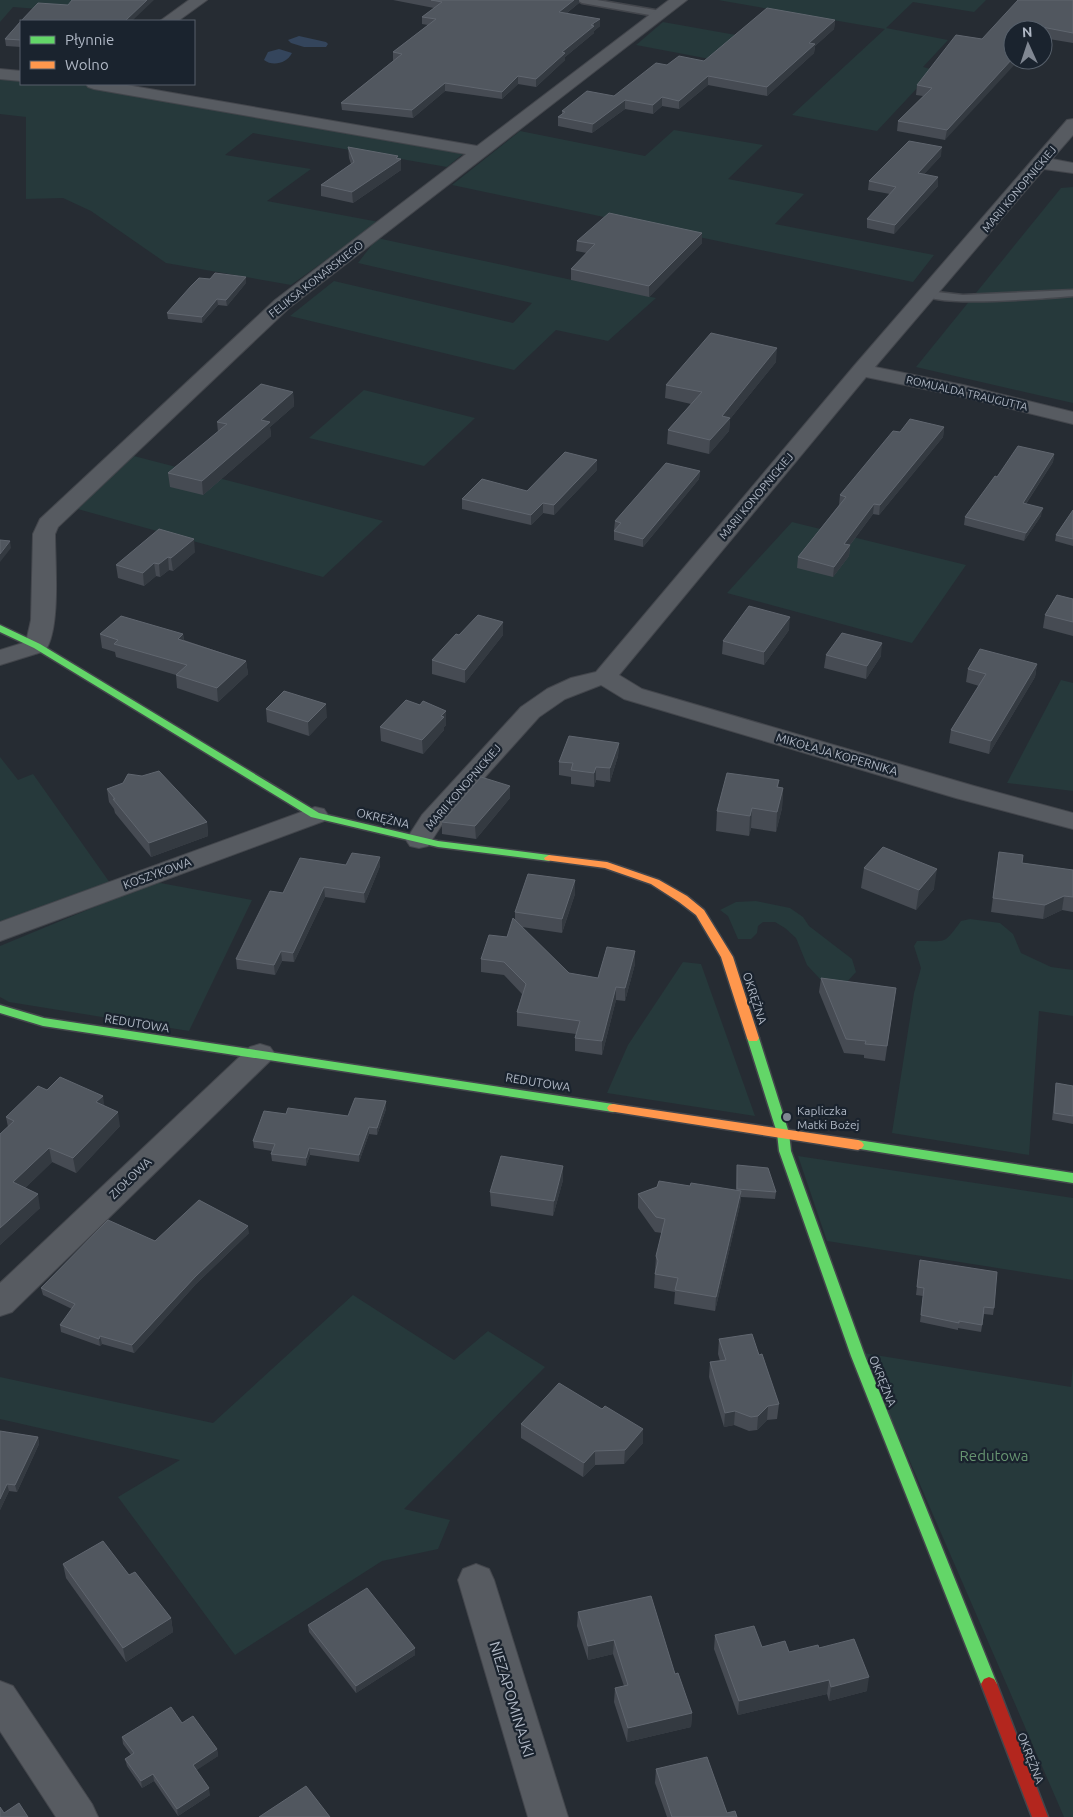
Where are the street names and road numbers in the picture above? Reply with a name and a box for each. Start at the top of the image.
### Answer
street label: MARII KONOPNICKIEJ [980,144,1058,234]
street label: FELIKSA KONARSKIEGO [266,238,366,320]
street label: ROMUALDA TRAUGUTTA [905,373,1030,413]
street label: MARII KONOPNICKIEJ [717,451,795,541]
street label: MIKOŁAJA KOPERNIKA [775,730,899,778]
street label: MARII KONOPNICKIEJ [423,742,503,832]
street label: OKRĘŻNA [355,806,411,830]
street label: KOSZYKOWA [121,855,193,891]
street label: OKRĘŻNA [740,970,770,1026]
street label: REDUTOWA [104,1011,171,1035]
street label: REDUTOWA [505,1070,572,1094]
street label: ZIOŁOWA [106,1155,154,1201]
street label: OKRĘŻNA [867,1354,899,1409]
street label: NIEZAPOMINAJKI [486,1639,538,1759]
street label: OKRĘŻNA [1015,1730,1047,1786]

